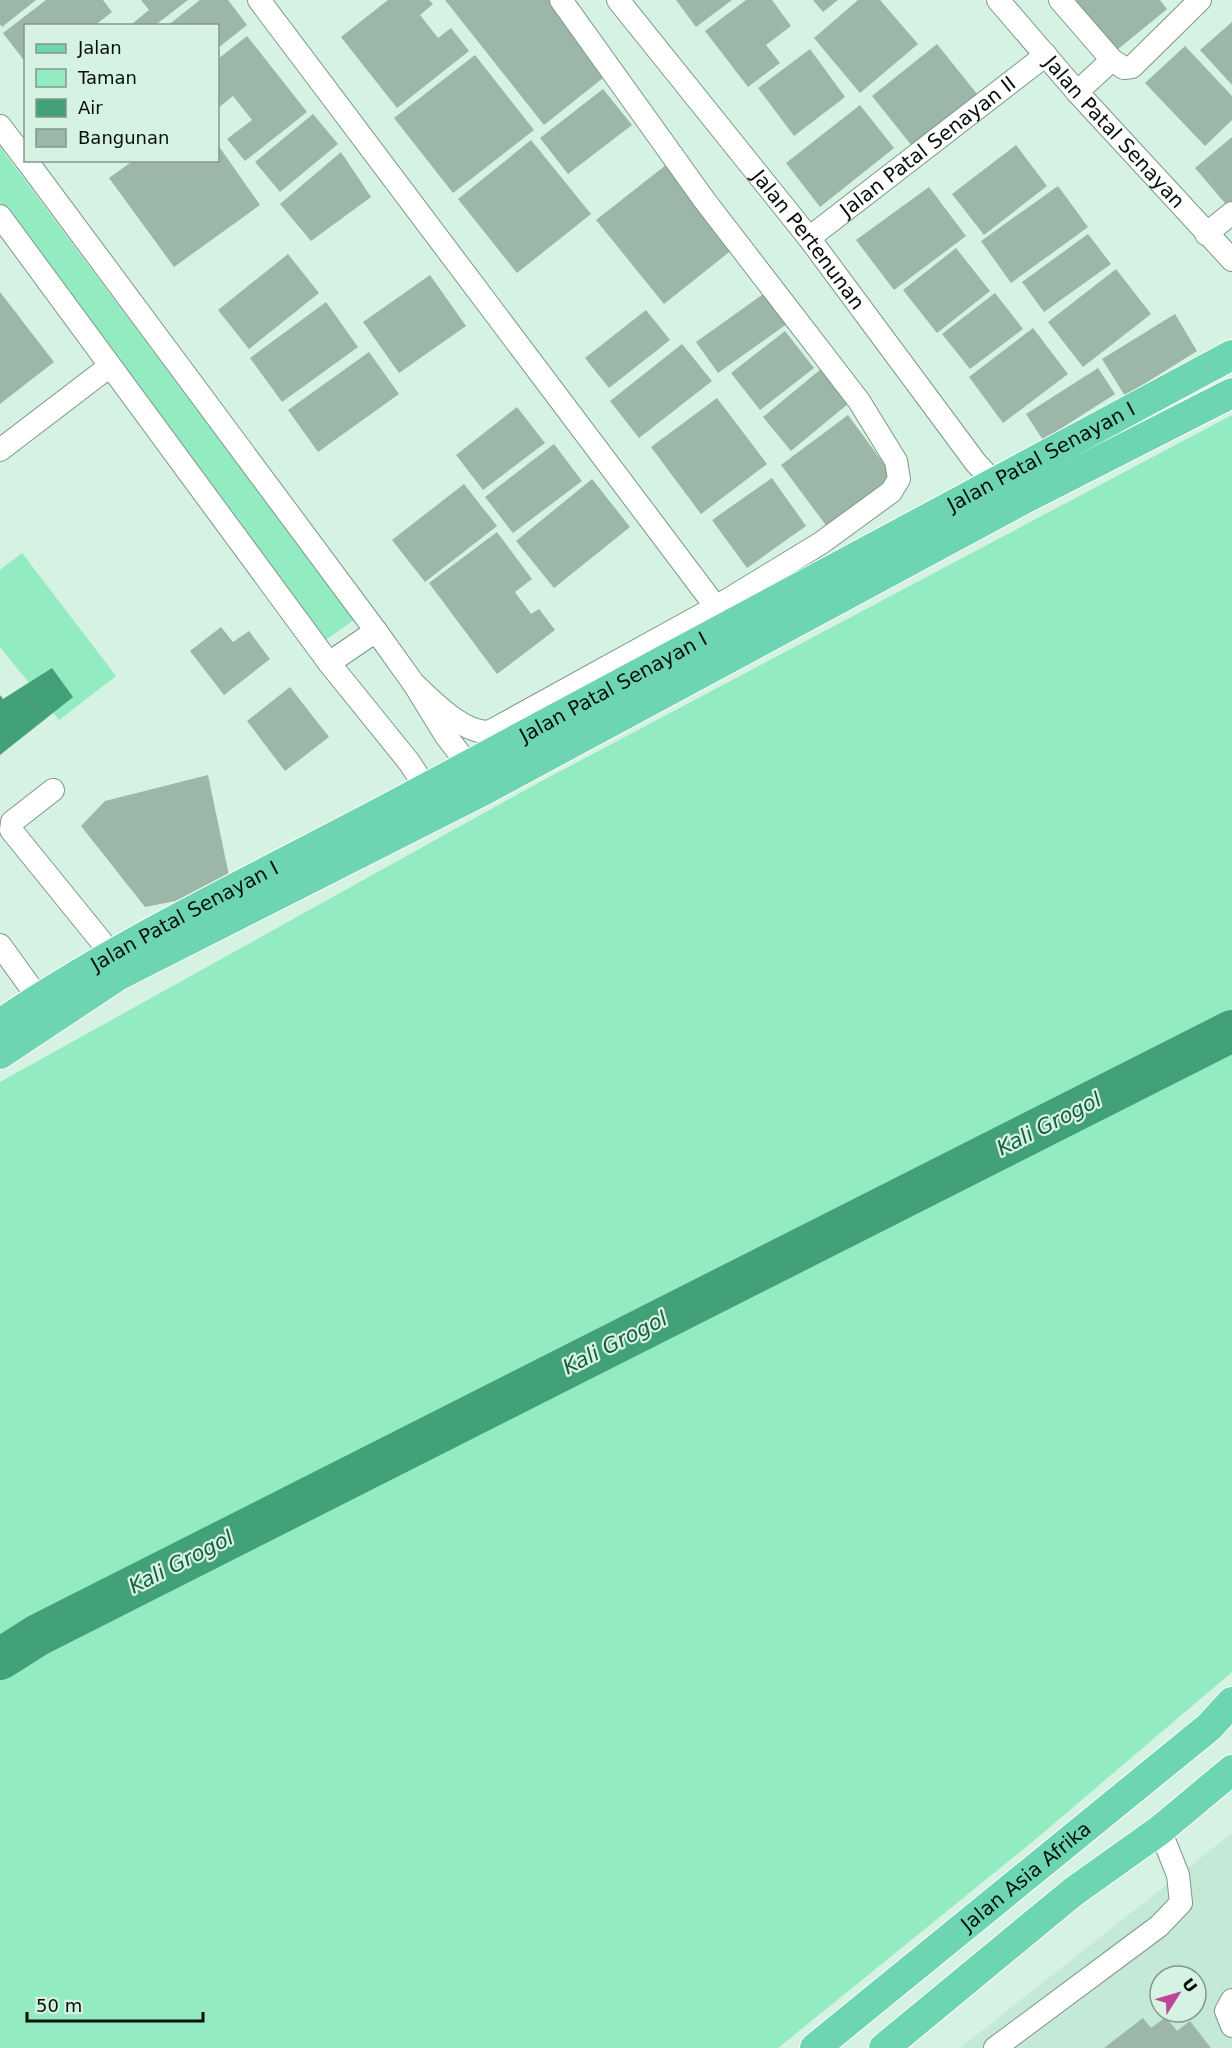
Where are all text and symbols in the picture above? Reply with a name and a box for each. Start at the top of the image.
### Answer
legend [24,24,219,162]
text: Jalan [77,37,122,58]
street label: Jalan Patal Senayan [1038,49,1190,213]
text: Taman [77,67,137,88]
street label: Jalan Patal Senayan II [834,71,1020,223]
text: Air [78,97,103,118]
text: Bangunan [78,127,169,148]
street label: Jalan Pertenunan [746,163,870,314]
street label: Jalan Patal Senayan I [941,397,1139,518]
street label: Jalan Patal Senayan I [514,627,711,748]
street label: Jalan Patal Senayan I [85,856,282,977]
water label: Kali Grogol [993,1087,1105,1161]
water label: Kali Grogol [559,1306,671,1380]
water label: Kali Grogol [125,1525,237,1599]
street label: Jalan Asia Afrika [954,1816,1096,1938]
north arrow [1148,1964,1208,2024]
text: U [1178,1974,1201,1996]
scale bar [27,1985,202,2023]
text: 50 m [36,1995,82,2016]

